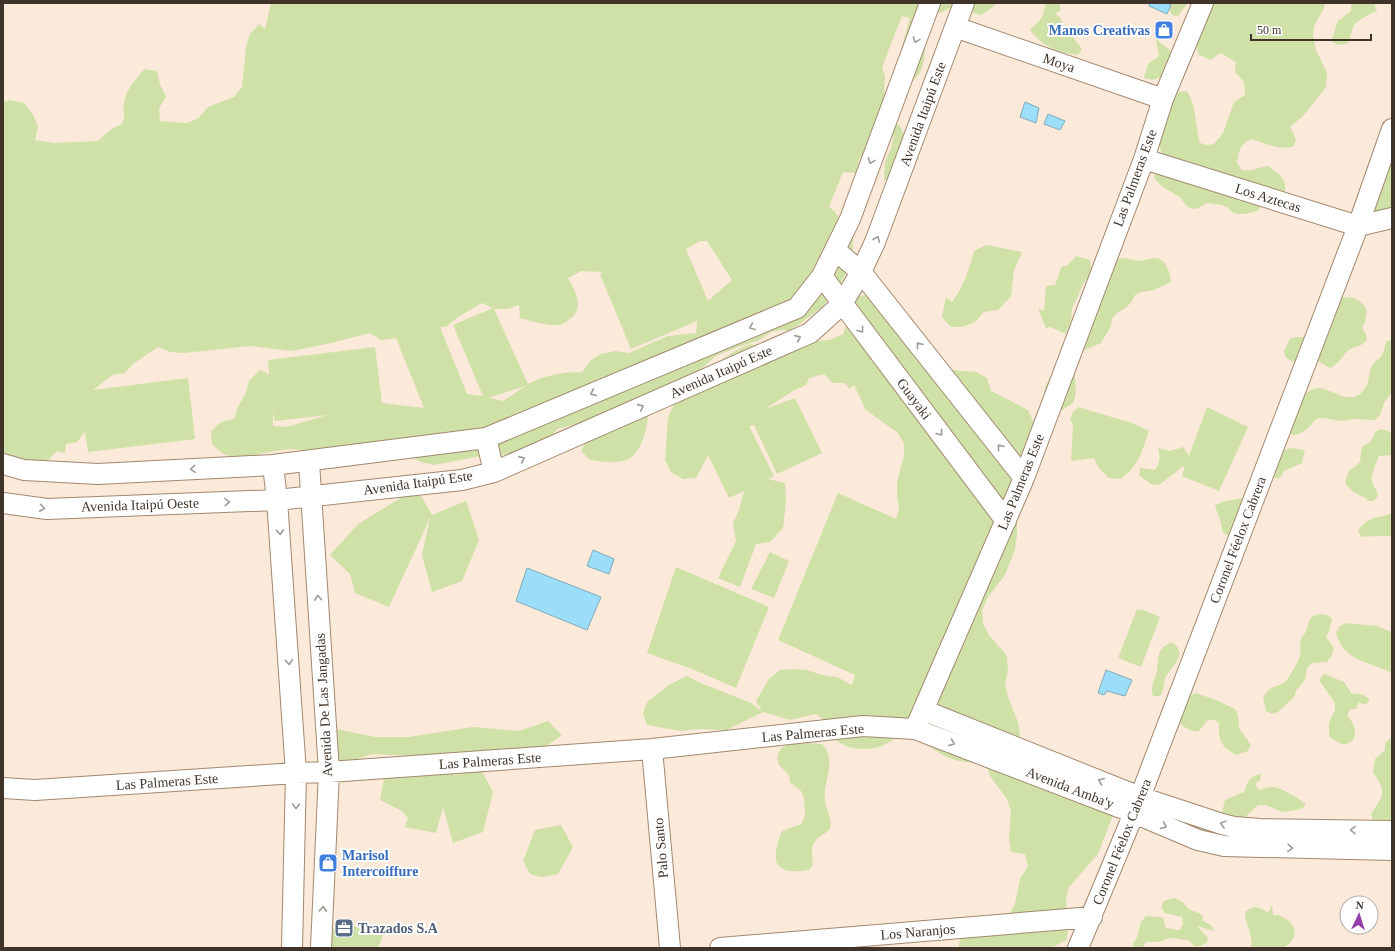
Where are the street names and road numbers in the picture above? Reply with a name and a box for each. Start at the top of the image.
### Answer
street label: Moya [1041,51,1078,76]
street label: Avenida Itaipú Este [897,60,949,168]
street label: Las Palmeras Este [1110,127,1160,229]
street label: Los Aztecas [1233,181,1303,215]
street label: Avenida Itaipú Este [668,343,774,401]
street label: Guayaki [894,376,934,423]
street label: Las Palmeras Este [995,432,1047,532]
street label: Avenida Itaipú Este [362,468,474,498]
street label: Coronel Féelox Cabrera [1207,474,1269,605]
street label: Avenida Itaipú Oeste [81,495,199,515]
street label: Avenida De Las Jangadas [313,633,335,777]
street label: Las Palmeras Este [761,721,865,745]
street label: Las Palmeras Este [438,750,542,772]
street label: Avenida Amba'y [1024,764,1116,812]
street label: Las Palmeras Este [115,771,219,793]
street label: Coronel Féelox Cabrera [1090,776,1154,907]
street label: Palo Santo [651,817,671,879]
street label: Los Naranjos [880,921,956,943]

